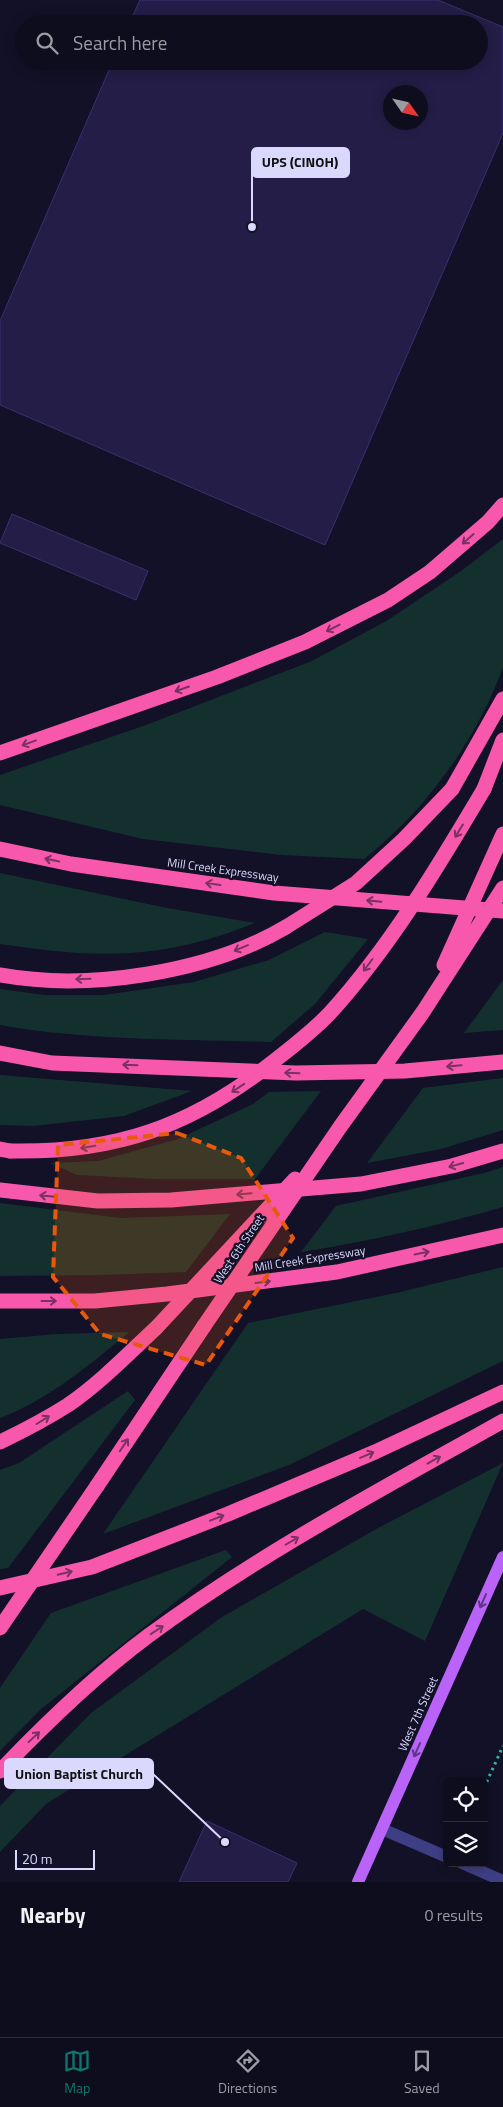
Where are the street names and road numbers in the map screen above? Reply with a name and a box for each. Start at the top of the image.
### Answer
street label: Mill Creek Expressway [166,852,280,887]
street label: West 6th Street [208,1210,269,1287]
street label: Mill Creek Expressway [253,1240,367,1277]
street label: West 7th Street [393,1673,443,1754]

